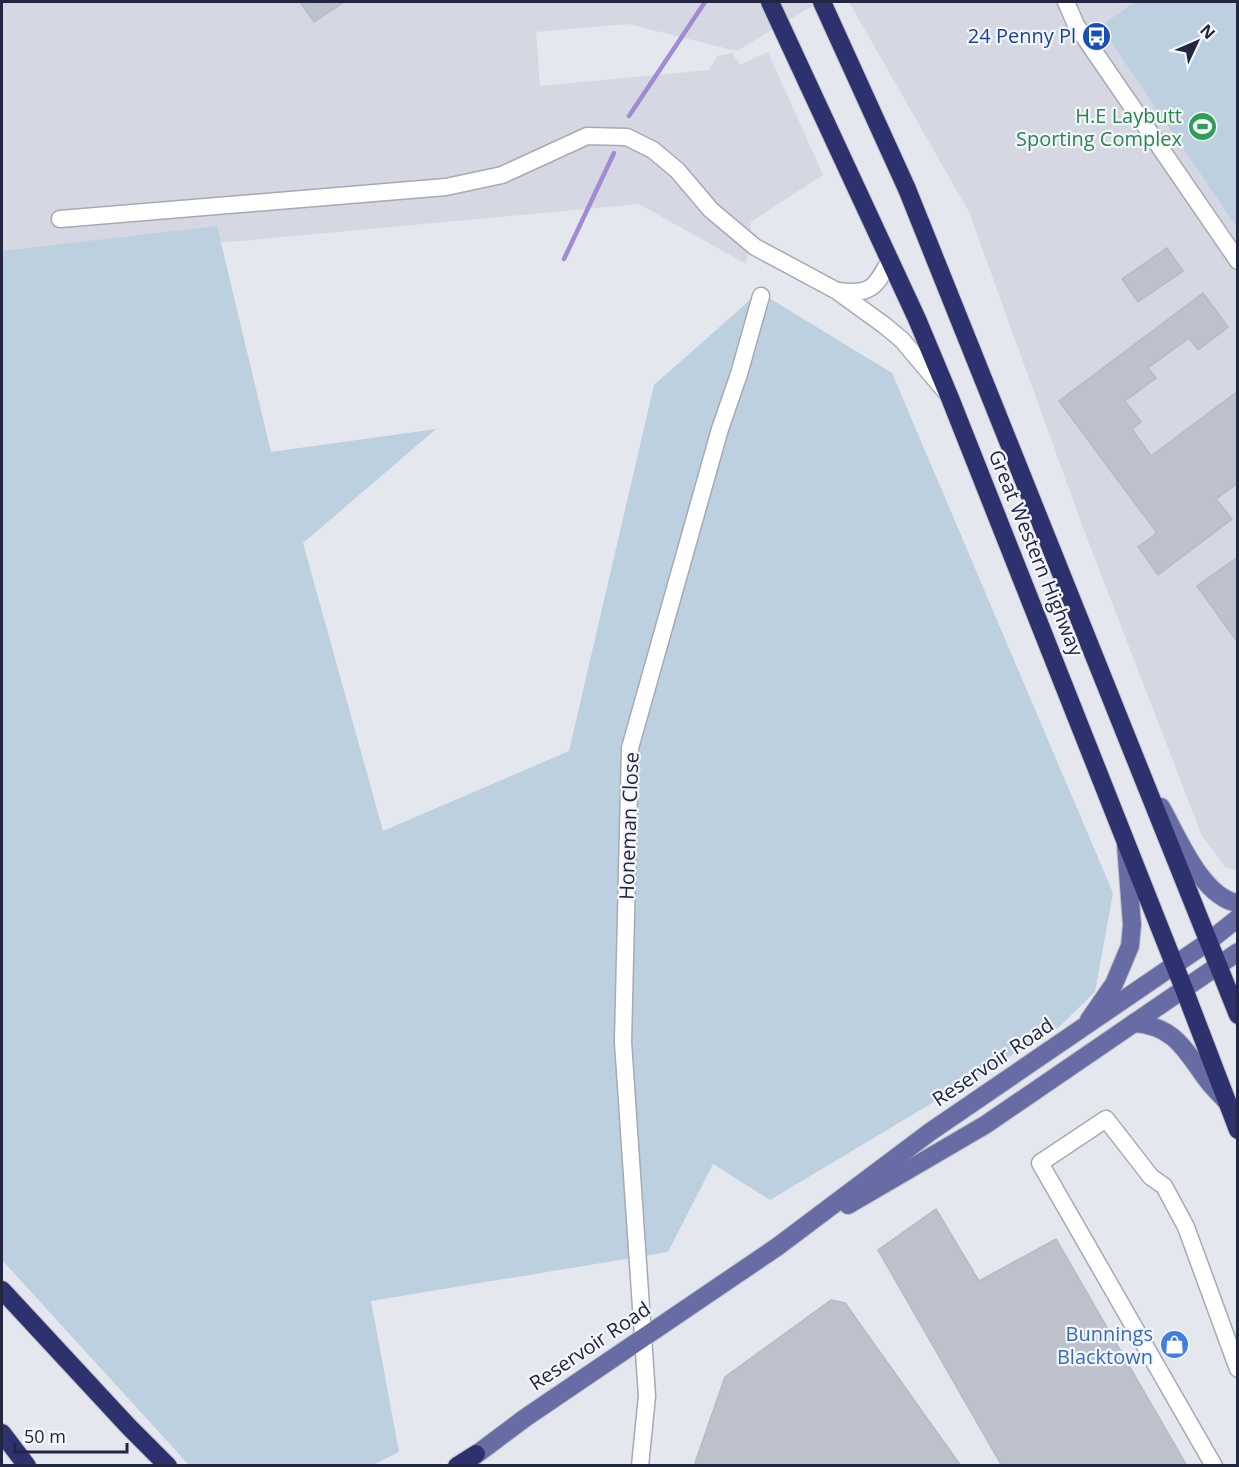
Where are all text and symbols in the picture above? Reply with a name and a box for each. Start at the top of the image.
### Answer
north arrow [1167,12,1227,72]
text: N [1195,19,1220,44]
bus stop icon: 24 Penny Pl [1081,20,1113,52]
place label: 24 Penny Pl [968,22,1076,49]
place label: H.E Laybutt Sporting Complex [1016,102,1183,152]
sports icon: H.E Laybutt Sporting Complex [1187,111,1219,143]
street label: Great Western Highway [983,446,1091,661]
street label: Honeman Close [612,752,645,900]
street label: Reservoir Road [927,1011,1059,1112]
street label: Reservoir Road [524,1295,656,1396]
place label: Bunnings Blacktown [1057,1320,1153,1370]
shop icon: Bunnings Blacktown [1158,1329,1190,1361]
scale bar [15,1416,128,1454]
text: 50 m [24,1424,66,1448]

